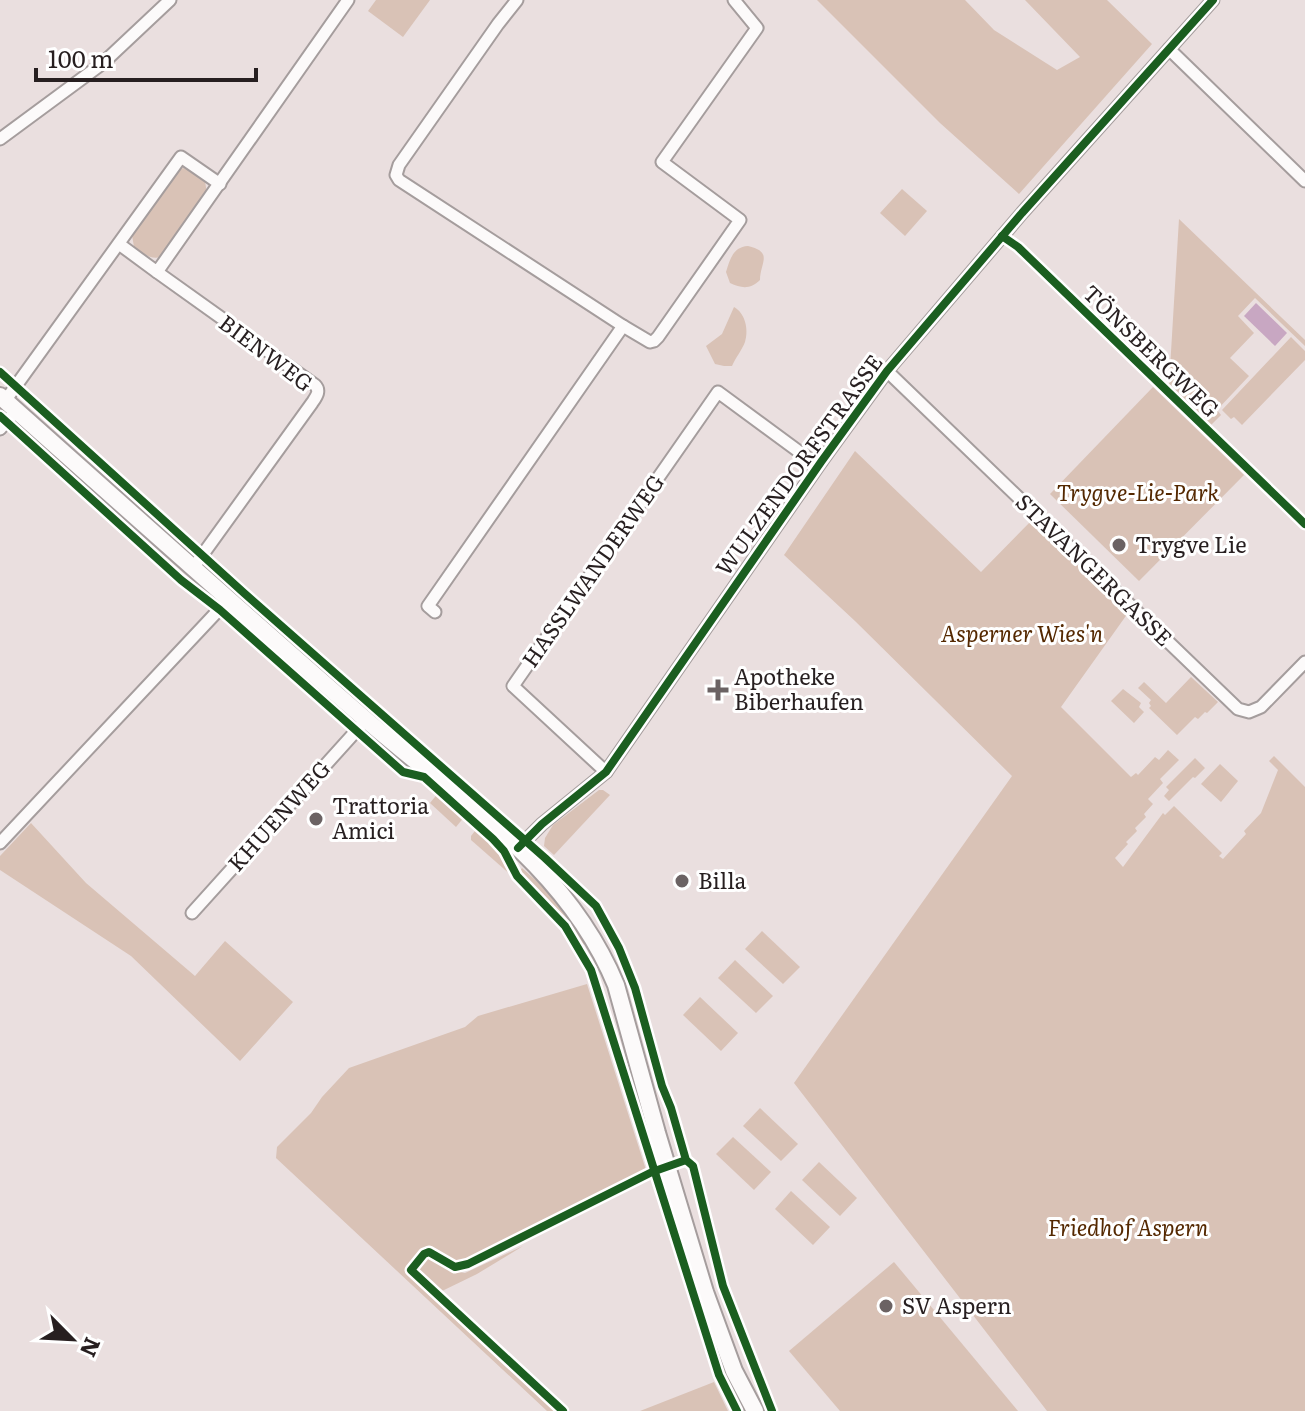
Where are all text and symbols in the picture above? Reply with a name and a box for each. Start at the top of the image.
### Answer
scale bar [36,32,256,82]
text: 100 m [48,40,114,75]
street label: TÖNSBERGWEG [1076,276,1228,424]
street label: BIENWEG [213,305,321,398]
street label: WULZENDORFSTRASSE [706,347,889,582]
street label: HASSLWANDERWEG [513,467,671,673]
park label: Trygve-Lie-Park [1057,475,1219,508]
street label: STAVANGERGASSE [1009,485,1181,653]
place label: Trygve Lie [1135,527,1247,560]
marker: Trygve Lie [1110,536,1128,554]
park label: Asperner Wies'n [941,616,1103,649]
place label: Apotheke Biberhaufen [734,659,864,717]
marker: Apotheke Biberhaufen [709,681,727,699]
street label: KHUENWEG [219,752,337,878]
place label: Trattoria Amici [332,788,429,846]
marker: Trattoria Amici [307,810,325,828]
place label: Billa [698,863,747,896]
marker: Billa [673,872,691,890]
park label: Friedhof Aspern [1048,1210,1208,1243]
place label: SV Aspern [902,1288,1011,1321]
marker: SV Aspern [877,1297,895,1315]
north arrow [32,1299,112,1379]
text: N [73,1333,110,1363]

